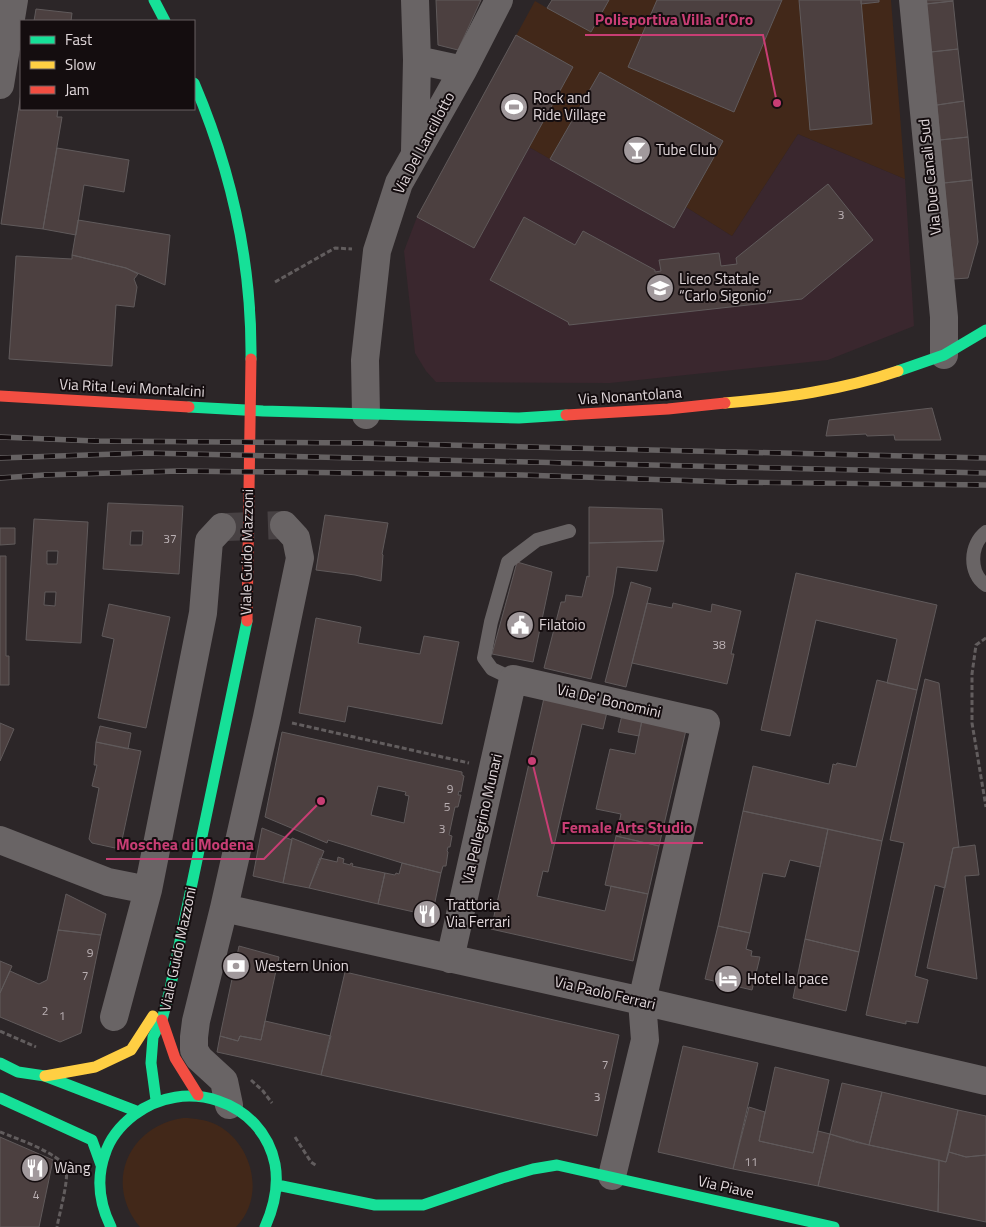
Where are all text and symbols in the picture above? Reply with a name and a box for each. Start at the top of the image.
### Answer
callout: Polisportiva Villa d’Oro [585,4,763,35]
text: Polisportiva Villa d’Oro [595,7,753,31]
legend [20,20,195,110]
text: Fast [65,28,93,51]
text: Slow [65,53,96,76]
text: Jam [65,78,89,101]
place label: Rock and Ride Village [533,86,606,126]
street label: Via Del Lancillotto [387,88,460,198]
sports icon: Rock and Ride Village [499,92,529,122]
street label: Via Due Canali Sud [912,118,947,236]
bar icon: Tube Club [622,135,652,165]
place label: Tube Club [656,138,717,161]
house number: 3 [838,205,844,224]
place label: Liceo Statale “Carlo Sigonio” [679,267,772,307]
school or university icon: Liceo Statale “Carlo Sigonio” [645,273,675,303]
street label: Via Rita Levi Montalcini [59,372,205,403]
street label: Via Nonantolana [577,380,683,411]
street label: Viale Guido Mazzoni [234,489,259,615]
house number: 37 [163,529,177,548]
public building icon: Filatoio [505,610,535,640]
place label: Filatoio [539,613,586,636]
house number: 38 [712,635,726,654]
street label: Via De' Bonomini [555,677,664,724]
street label: Via Pellegrino Munari [455,751,508,887]
house number: 9 [447,779,454,798]
house number: 5 [444,797,451,816]
callout: Female Arts Studio [552,812,703,843]
text: Female Arts Studio [561,815,693,839]
house number: 3 [439,819,445,838]
callout: Moschea di Modena [106,828,264,859]
text: Moschea di Modena [116,832,254,856]
street label: Viale Guido Mazzoni [153,885,202,1013]
place label: Trattoria Via Ferrari [446,893,510,933]
restaurant icon: Trattoria Via Ferrari [412,899,442,929]
house number: 9 [87,943,94,962]
bank icon: Western Union [221,951,251,981]
place label: Western Union [255,954,349,977]
hotel icon: Hotel la pace [713,964,743,994]
house number: 7 [82,966,88,985]
place label: Hotel la pace [747,967,828,990]
street label: Via Paolo Ferrari [552,970,658,1015]
house number: 2 [42,1001,48,1020]
house number: 1 [59,1006,65,1025]
house number: 7 [602,1055,608,1074]
house number: 3 [594,1087,600,1106]
house number: 11 [744,1152,758,1171]
restaurant icon: Wàng [20,1153,50,1183]
place label: Wàng [54,1156,91,1179]
street label: Via Piave [696,1169,757,1204]
house number: 4 [33,1185,40,1204]

